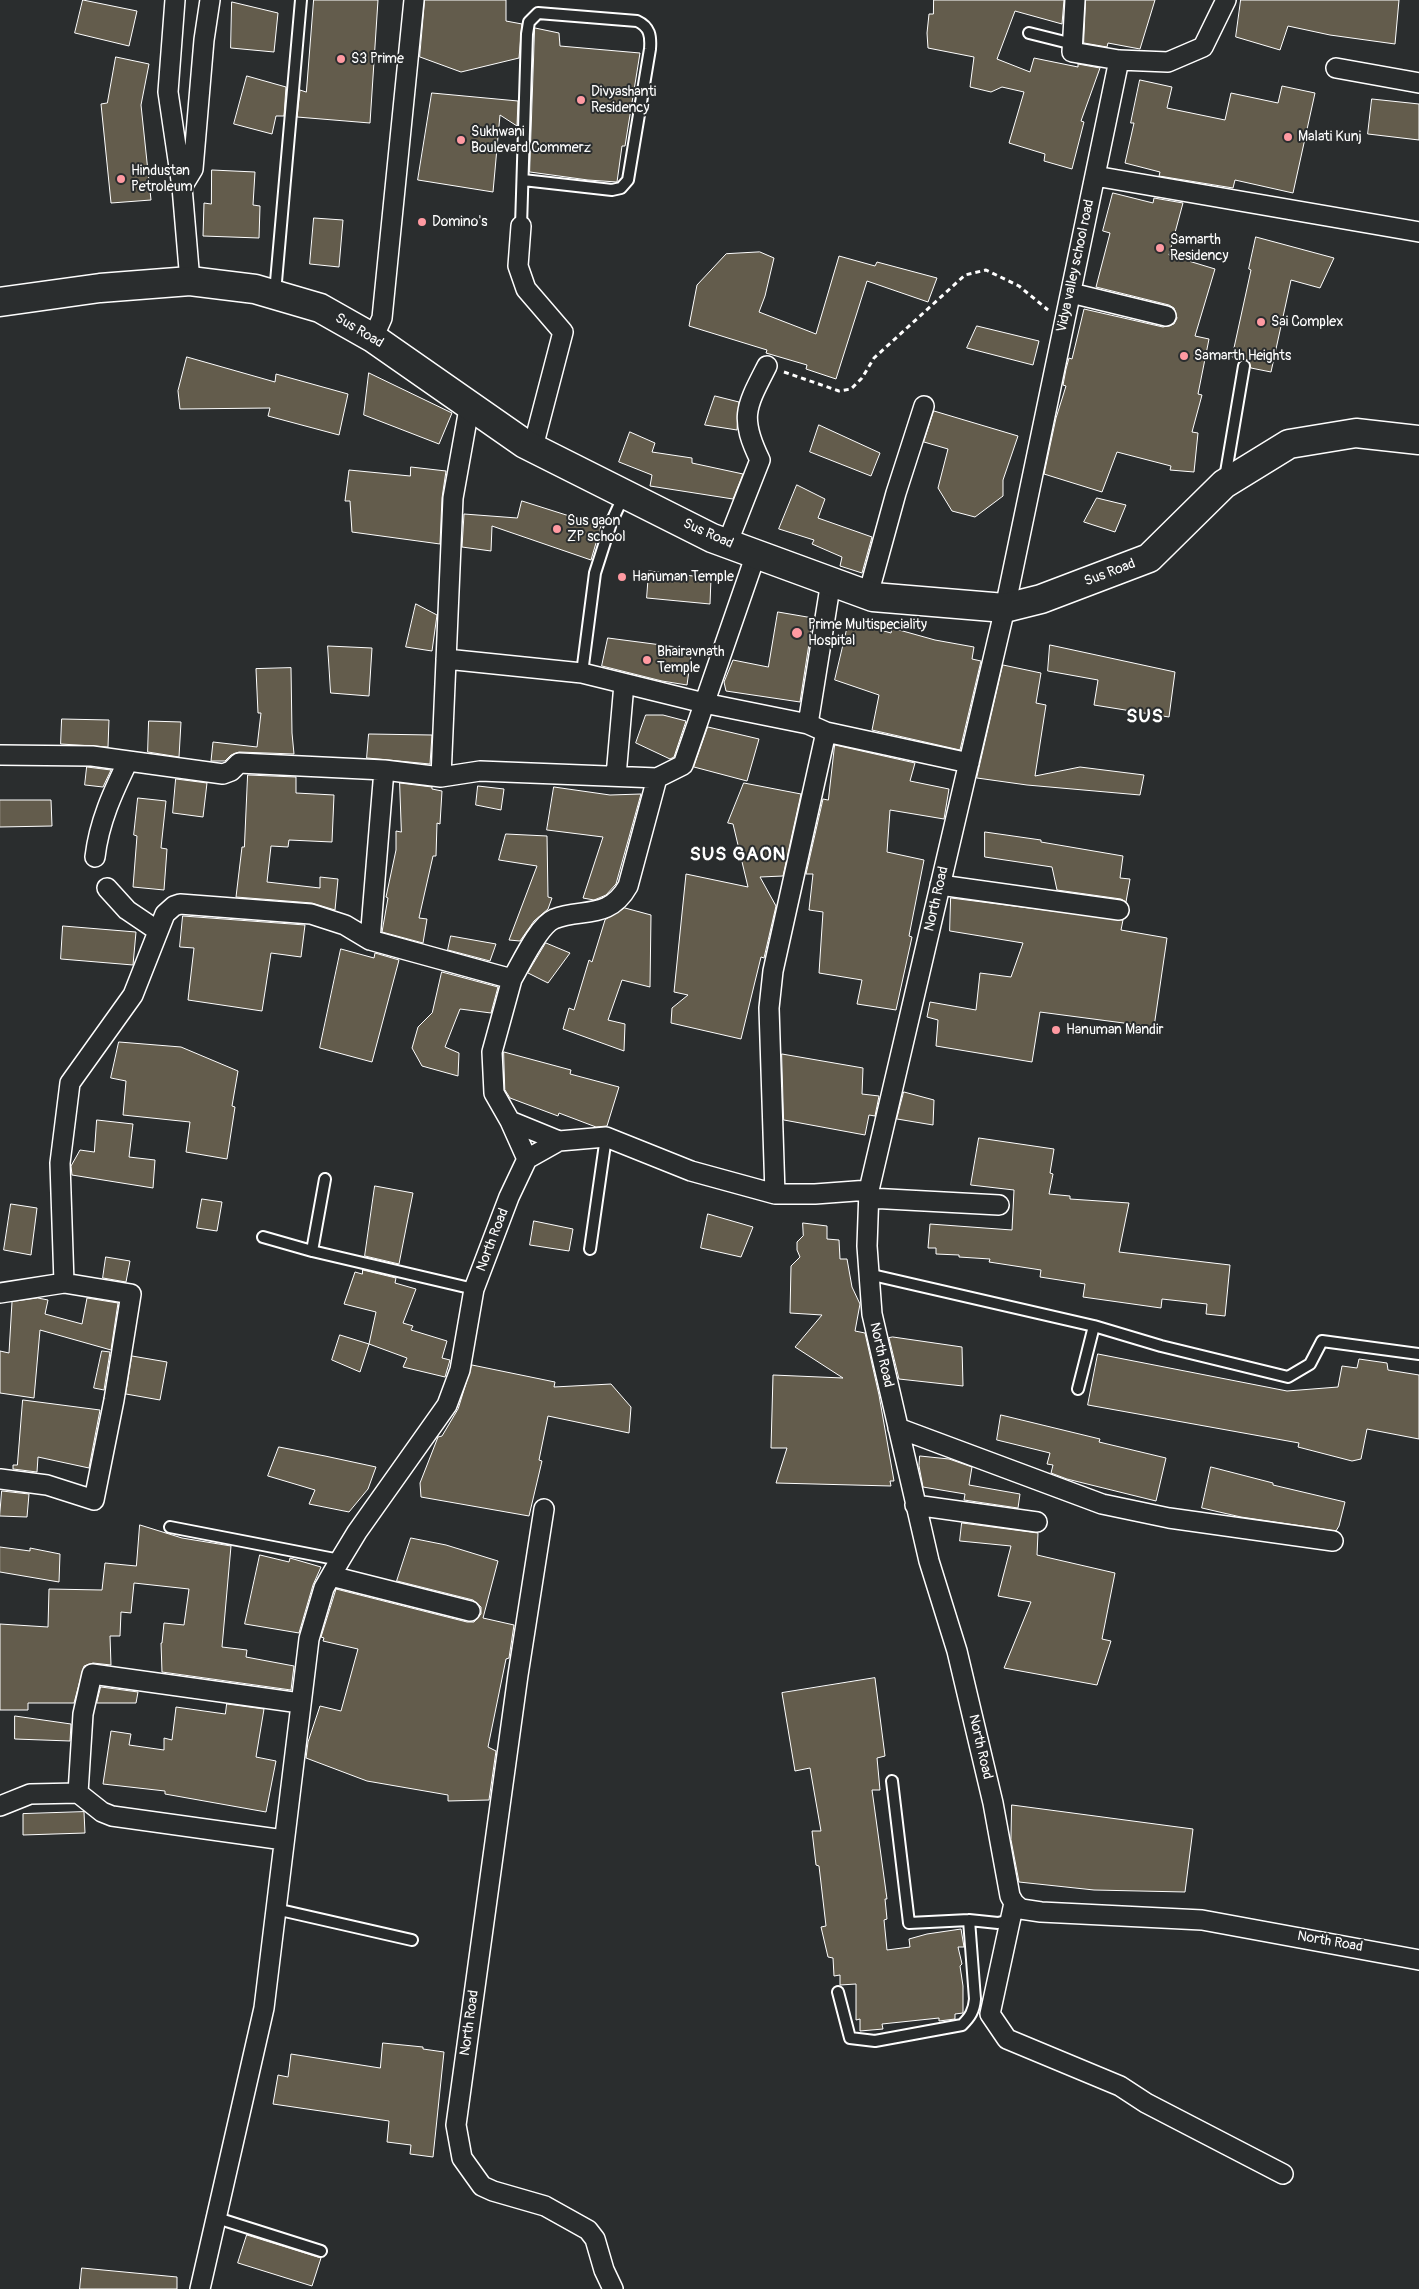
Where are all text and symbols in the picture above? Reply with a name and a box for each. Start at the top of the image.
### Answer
place label: S3 Prime [351,51,404,67]
marker: S3 Prime [335,53,347,65]
place label: Divyashanti Residency [591,84,656,116]
marker: Divyashanti Residency [575,94,587,106]
place label: Sukhwani Boulevard Commerz [471,124,591,156]
place label: Malati Kunj [1298,129,1362,145]
marker: Malati Kunj [1282,131,1294,143]
marker: Sukhwani Boulevard Commerz [455,134,467,146]
place label: Hindustan Petroleum [131,163,193,196]
marker: Hindustan Petroleum [115,173,127,185]
street label: Vidya valley school road [1054,198,1098,334]
place label: Domino's [432,214,487,230]
marker: Domino's [416,216,428,228]
place label: Samarth Residency [1170,232,1228,264]
marker: Samarth Residency [1154,242,1166,254]
street label: Sus Road [332,310,386,352]
place label: Sai Complex [1271,314,1343,330]
marker: Sai Complex [1255,316,1267,328]
place label: Samarth Heights [1194,348,1291,364]
marker: Samarth Heights [1178,350,1190,362]
place label: Sus gaon ZP school [567,513,626,546]
street label: Sus Road [680,515,736,553]
marker: Sus gaon ZP school [551,523,563,535]
street label: Sus Road [1082,556,1138,590]
place label: Hanuman Temple [632,569,734,585]
marker: Hanuman Temple [616,571,628,583]
place label: Prime Multispeciality Hospital [808,617,927,650]
marker: Prime Multispeciality Hospital [790,626,804,640]
place label: Bhairavnath Temple [657,644,725,676]
marker: Bhairavnath Temple [641,654,653,666]
district label: SUS [1126,706,1164,728]
district label: SUS GAON [689,844,787,866]
street label: North Road [921,865,953,933]
place label: Hanuman Mandir [1066,1022,1163,1038]
marker: Hanuman Mandir [1050,1024,1062,1036]
street label: North Road [473,1206,513,1274]
street label: North Road [865,1321,897,1389]
street label: North Road [964,1713,996,1781]
street label: North Road [1296,1928,1364,1956]
street label: North Road [457,1989,483,2057]

